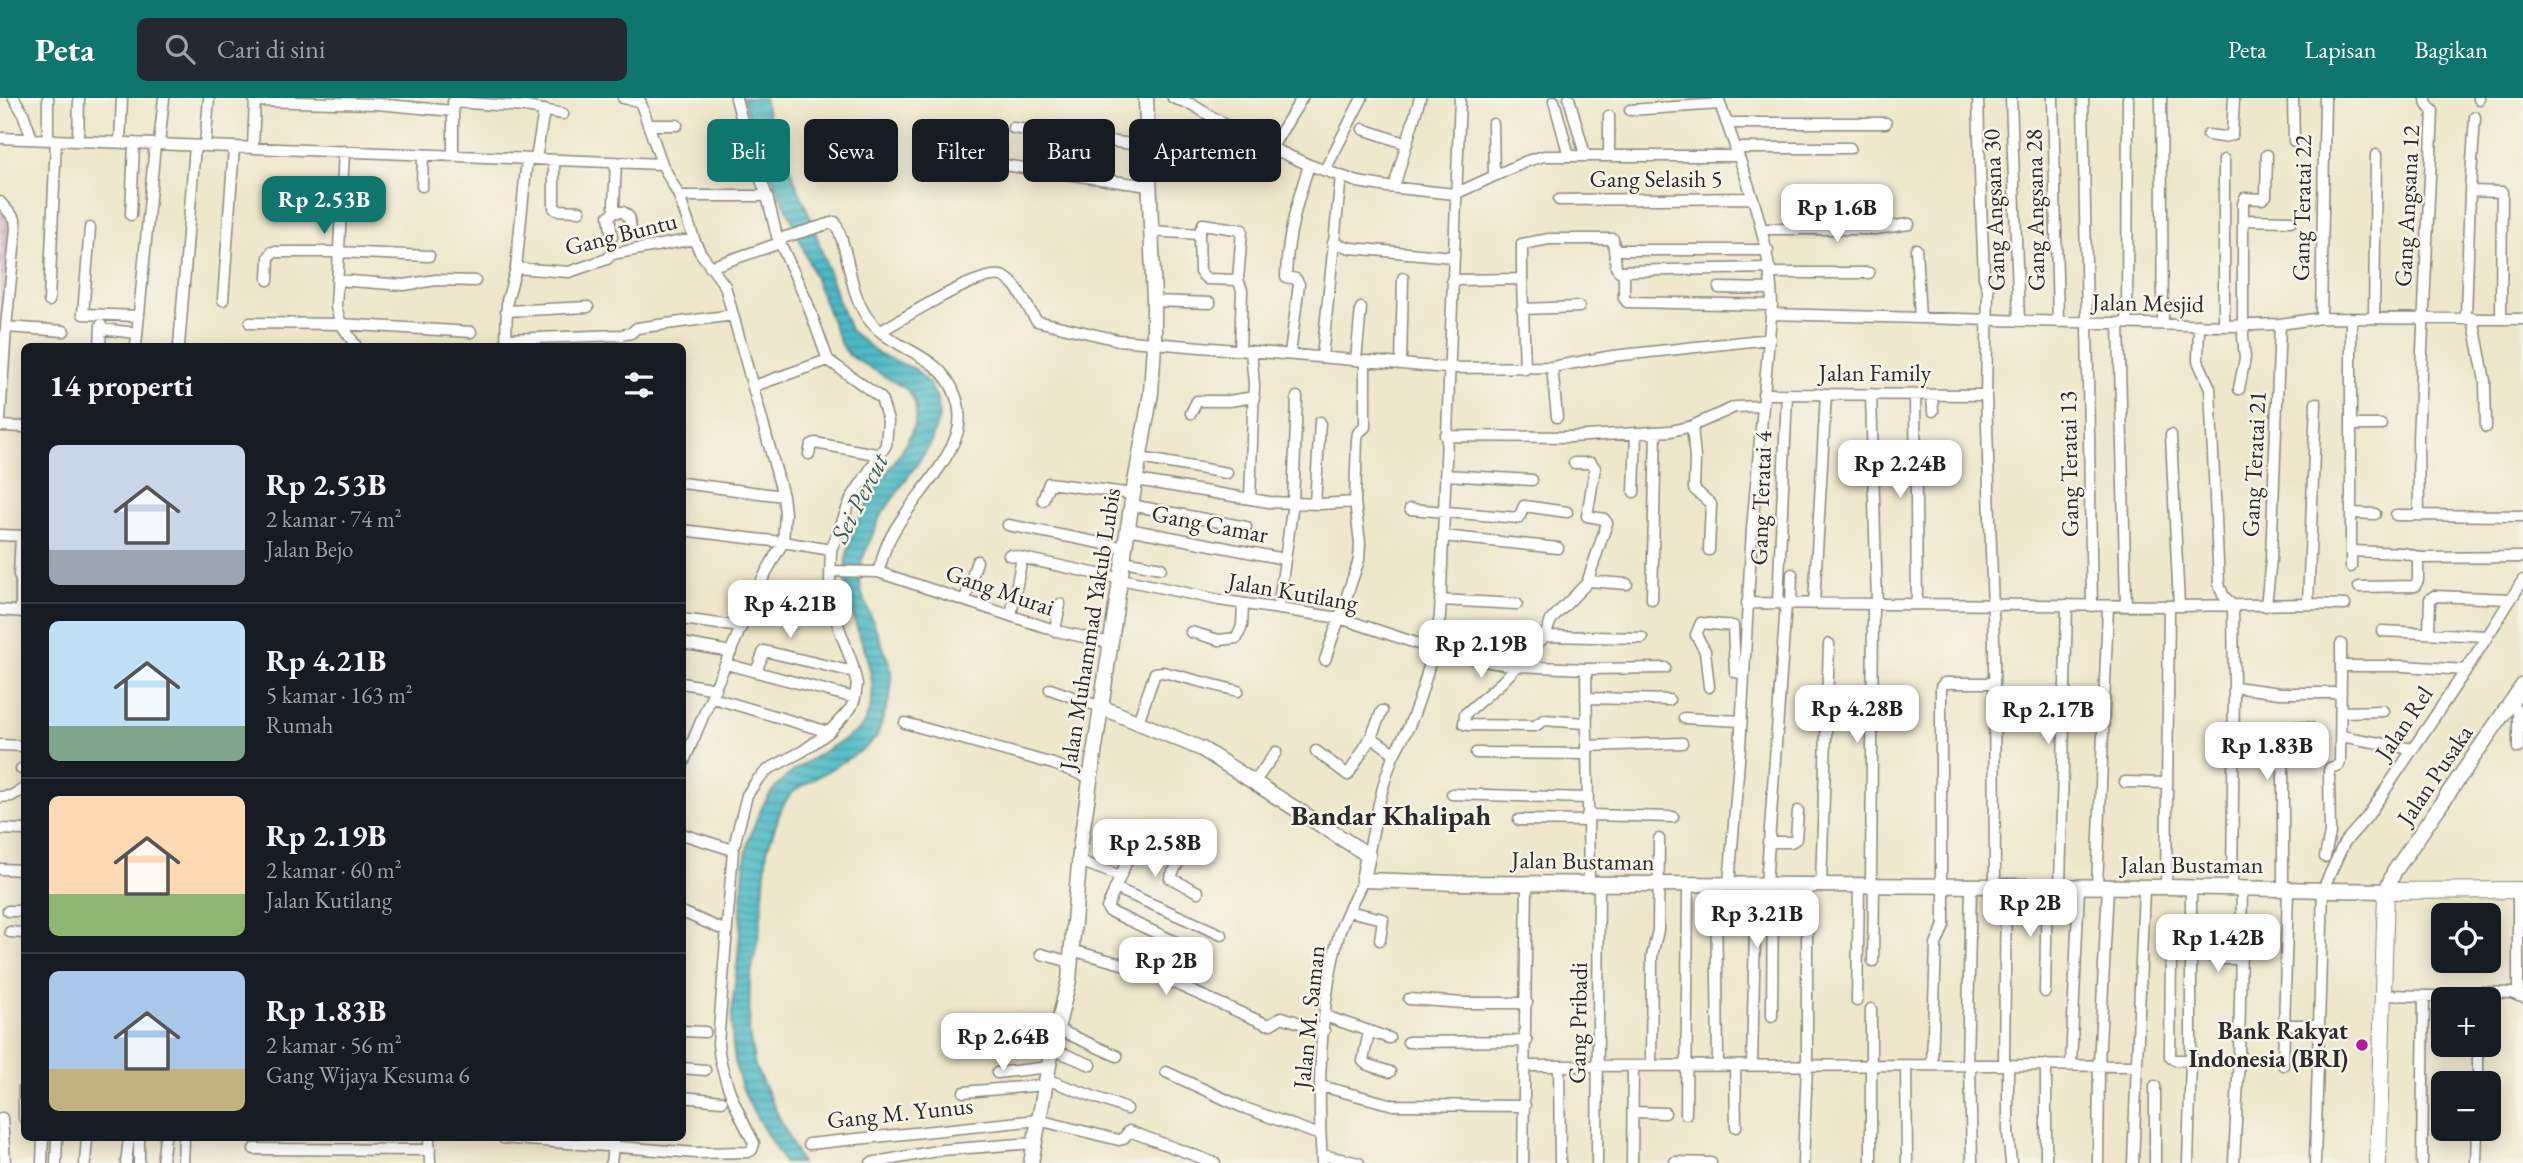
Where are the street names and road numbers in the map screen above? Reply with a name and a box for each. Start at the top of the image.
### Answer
street label: Gang Angsana 12 [2387,124,2426,288]
street label: Gang Angsana 30 [1975,128,2012,292]
street label: Gang Angsana 28 [2018,129,2051,291]
street label: Gang Teratai 22 [2285,134,2318,281]
street label: Gang Selasih 5 [1589,163,1723,194]
street label: Gang Buntu [562,205,681,262]
street label: Jalan Mesjid [2090,286,2205,319]
street label: Jalan Family [1817,357,1932,388]
street label: Gang Teratai 21 [2234,390,2273,538]
street label: Gang Teratai 13 [2052,391,2085,537]
street label: Gang Teratai 4 [1743,430,1778,566]
street label: Jalan Muhammad Yakub Lubis [1052,486,1127,774]
street label: Gang Camar [1149,497,1271,550]
street label: Gang Murai [942,557,1059,623]
street label: Jalan Kutilang [1224,564,1361,618]
street label: Jalan Rel [2366,680,2440,767]
street label: Jalan Pusaka [2389,718,2480,833]
street label: Jalan Bustaman [1509,844,1655,877]
street label: Jalan Bustaman [2118,849,2264,880]
street label: Jalan M. Saman [1285,943,1331,1092]
street label: Gang Pribadi [1561,962,1594,1084]
street label: Gang M. Yunus [825,1089,974,1136]

